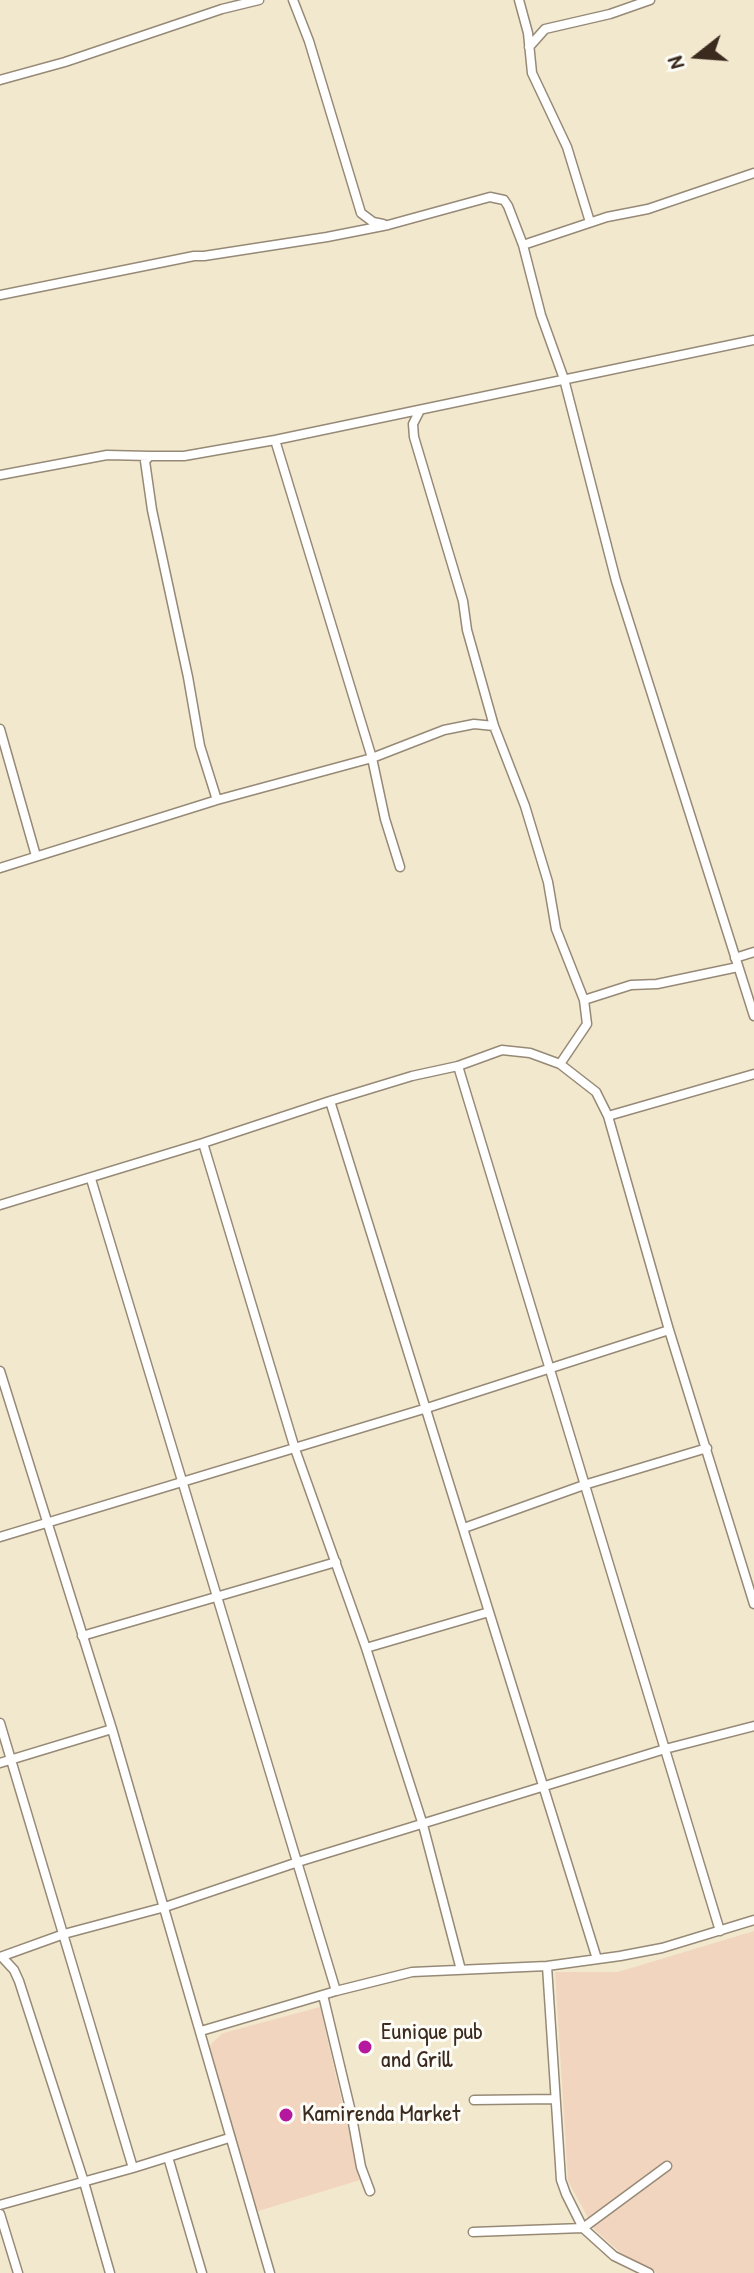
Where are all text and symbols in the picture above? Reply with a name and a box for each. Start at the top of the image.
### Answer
north arrow [658,16,738,96]
text: N [659,53,691,73]
place label: Eunique pub and Grill [381,2019,483,2075]
marker: Eunique pub and Grill [356,2038,374,2056]
place label: Kamirenda Market [302,2101,460,2129]
marker: Kamirenda Market [277,2106,295,2124]

